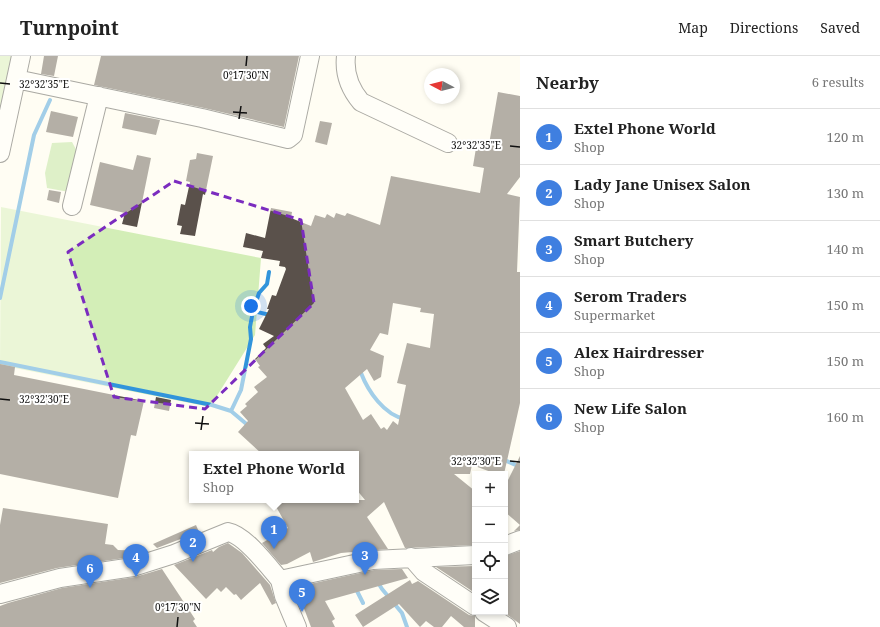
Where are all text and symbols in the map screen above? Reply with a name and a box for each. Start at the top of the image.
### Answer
text: Turnpoint [20,15,119,41]
text: Map [678,18,708,37]
text: Directions [730,18,798,37]
text: Saved [820,18,860,37]
text: 0°17'30"N [223,68,269,82]
north arrow [424,68,460,104]
text: Nearby [536,71,599,94]
text: 6 results [812,73,864,91]
text: 32°32'35"E [19,77,69,91]
text: Extel Phone World [574,118,716,138]
text: 1 [545,128,553,146]
text: 120 m [827,128,864,146]
text: 32°32'35"E [451,138,501,152]
text: Shop [574,138,605,156]
text: Lady Jane Unisex Salon [574,174,751,194]
text: 2 [545,184,553,202]
text: 130 m [827,184,864,202]
text: Shop [574,194,605,212]
text: Smart Butchery [574,230,693,250]
text: 3 [545,240,553,258]
text: 140 m [827,240,864,258]
text: Shop [574,250,605,268]
text: Serom Traders [574,286,687,306]
your location [241,296,261,316]
text: 4 [545,296,553,314]
text: 150 m [827,296,864,314]
text: Supermarket [574,306,655,324]
text: Alex Hairdresser [574,342,704,362]
text: 5 [545,352,553,370]
text: 150 m [827,352,864,370]
text: Shop [574,362,605,380]
text: 32°32'30"E [19,392,69,406]
text: New Life Salon [574,398,687,418]
text: 6 [545,408,553,426]
text: 160 m [827,408,864,426]
text: Shop [574,418,605,436]
popup [189,451,359,503]
text: 32°32'30"E [451,454,501,468]
text: Extel Phone World [203,458,345,478]
map controls [472,471,508,615]
button: + [472,471,508,507]
text: Shop [203,478,234,496]
button: − [472,507,508,543]
pin: 1 [261,516,287,549]
pin: 2 [180,529,206,562]
pin: 3 [352,542,378,575]
button: locate [472,543,508,579]
pin: 4 [123,544,149,577]
pin: 6 [77,555,103,588]
pin: 5 [289,579,315,612]
button: layers [472,579,508,615]
text: 0°17'30"N [155,600,201,614]

